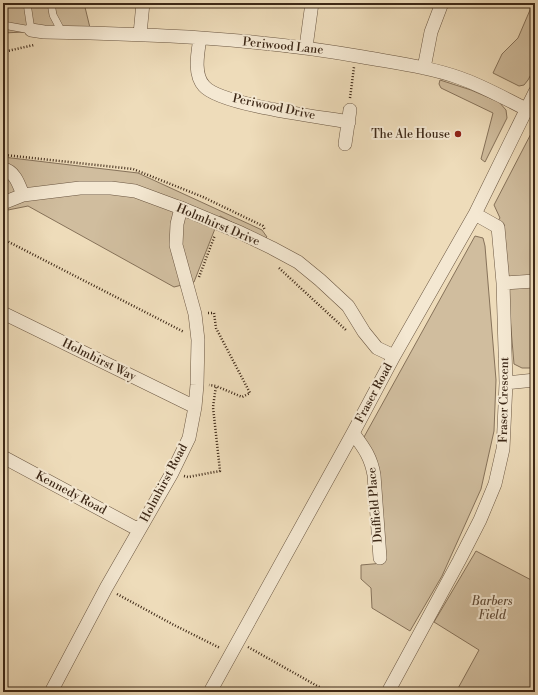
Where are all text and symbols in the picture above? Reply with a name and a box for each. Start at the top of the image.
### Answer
street label: Periwood Lane [242,34,324,58]
street label: Periwood Drive [231,91,317,123]
place label: The Ale House [371,127,450,142]
marker: The Ale House [453,129,463,139]
street label: Holmhirst Drive [174,201,262,249]
street label: Holmhirst Way [59,336,139,385]
street label: Fraser Crescent [496,356,512,443]
street label: Fraser Road [352,360,396,426]
street label: Holmhirst Road [137,441,191,525]
street label: Duffield Place [364,467,386,543]
street label: Kennedy Road [33,468,109,518]
park label: Barbers Field [471,594,513,623]

